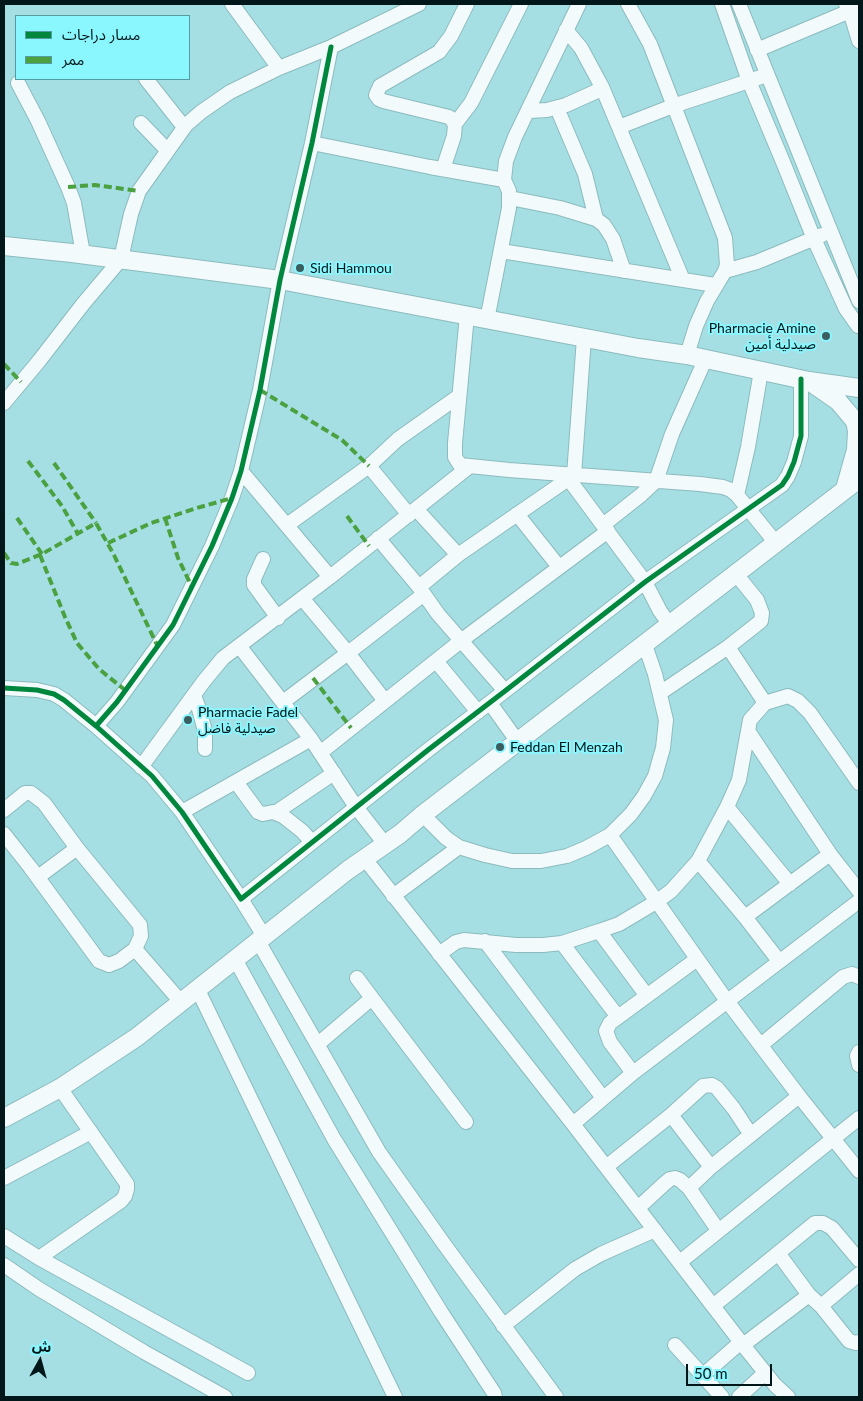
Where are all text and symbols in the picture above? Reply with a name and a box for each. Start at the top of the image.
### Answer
legend [15,15,190,80]
text: مسار دراجات [62,25,140,43]
text: ممر [62,50,85,68]
place label: Sidi Hammou [310,260,392,276]
marker: Sidi Hammou [294,262,306,274]
place label: Pharmacie Amine صيدلية أمين [709,320,816,352]
marker: Pharmacie Amine صيدلية أمين [820,330,832,342]
place label: Pharmacie Fadel صيدلية فاضل [198,704,298,736]
marker: Pharmacie Fadel صيدلية فاضل [182,714,194,726]
place label: Feddan El Menzah [510,739,623,755]
marker: Feddan El Menzah [494,741,506,753]
north arrow [15,1336,65,1386]
text: ش [31,1336,52,1355]
scale bar [688,1354,774,1386]
text: 50 m [694,1364,728,1382]

